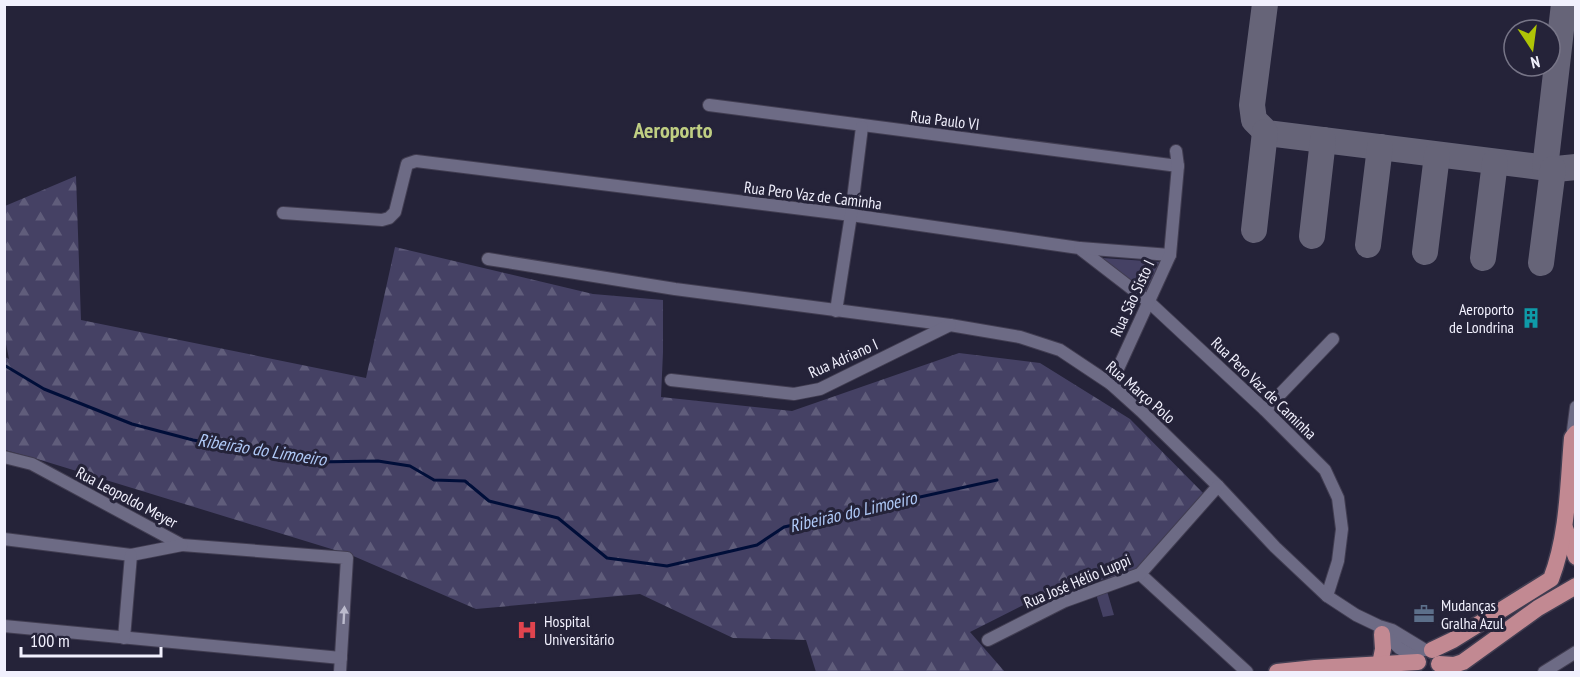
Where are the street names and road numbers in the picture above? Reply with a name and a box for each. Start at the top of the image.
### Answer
street label: Rua Paulo VI [909,106,981,134]
street label: Rua Pero Vaz de Caminha [743,177,883,213]
street label: Rua São Sisto I [1106,257,1158,339]
street label: Rua Pero Vaz de Caminha [1207,333,1321,443]
street label: Rua Adriano I [805,334,881,382]
street label: Rua Março Polo [1102,356,1180,428]
street label: Rua Leopoldo Meyer [73,462,182,532]
street label: Rua José Hélio Luppi [1021,550,1133,612]

